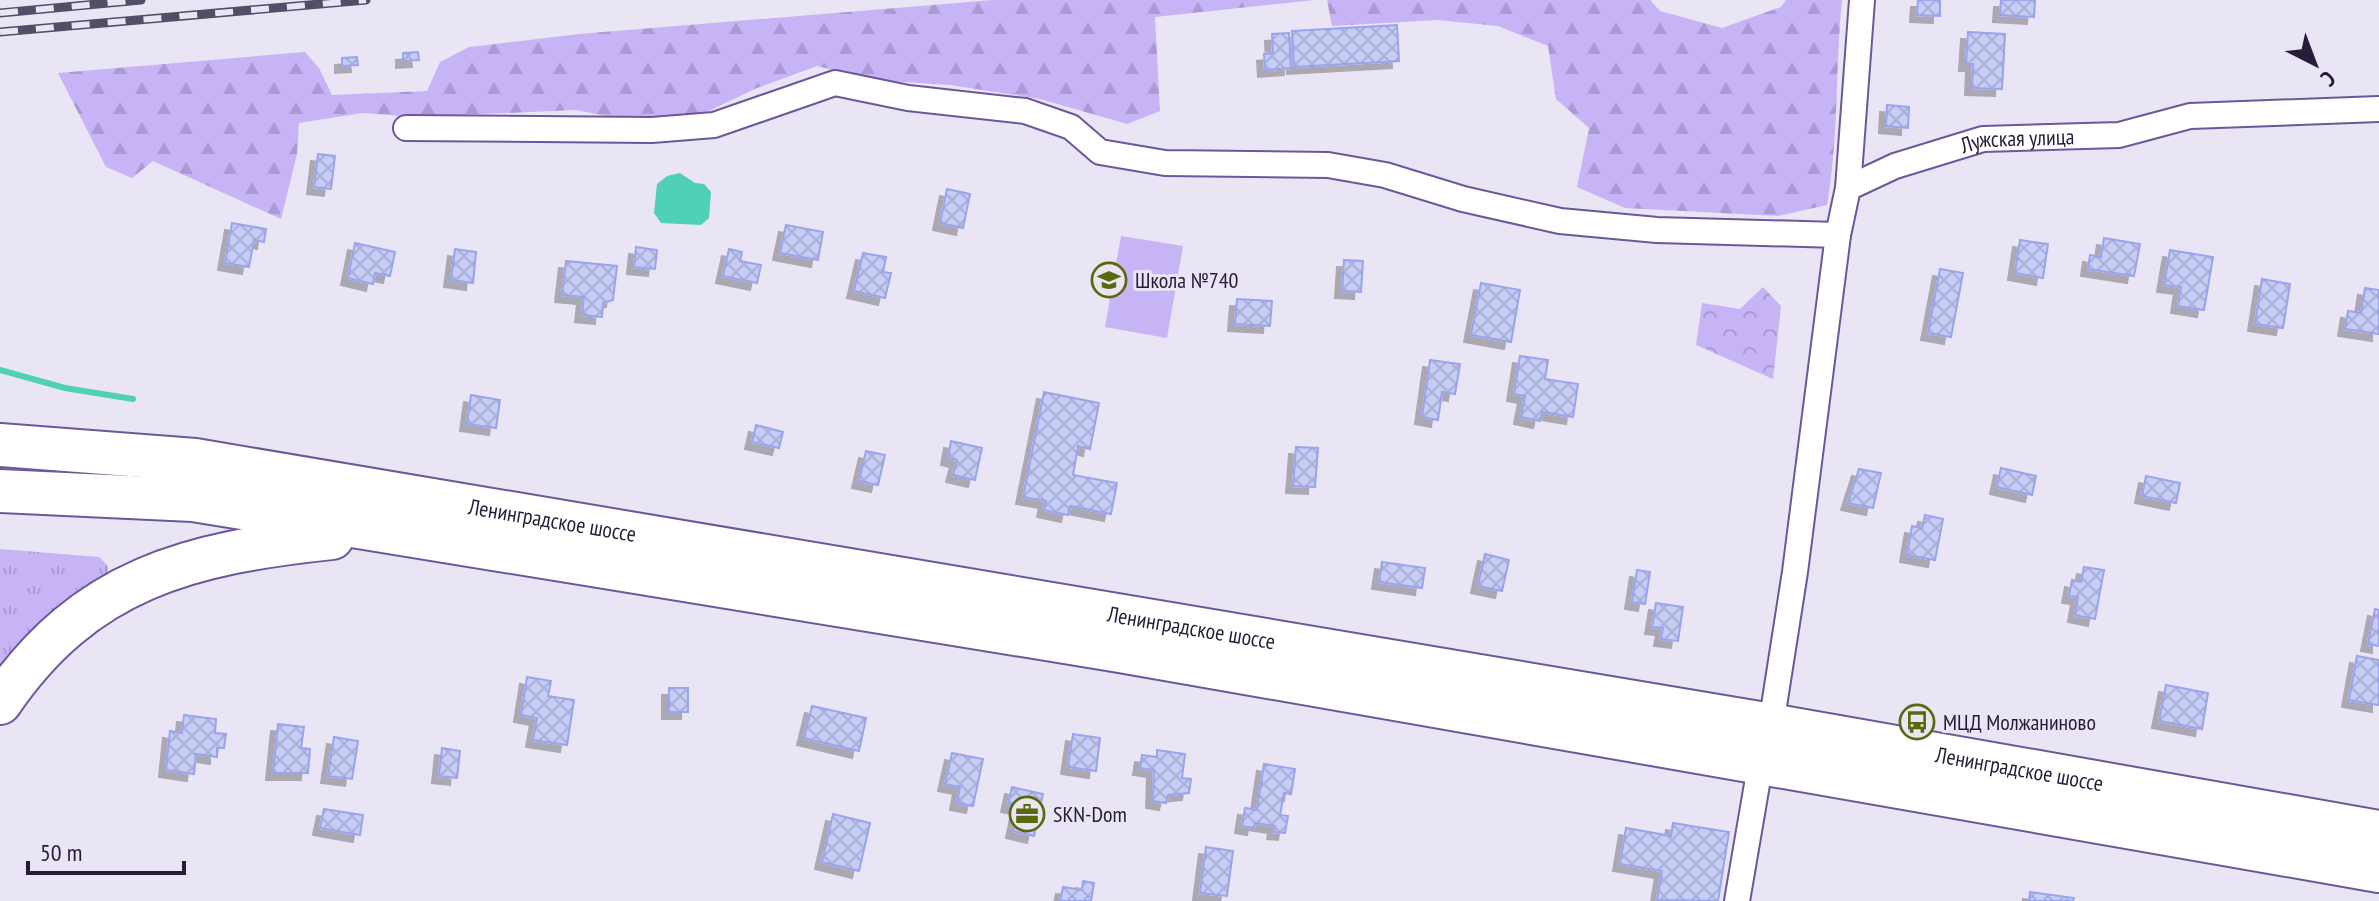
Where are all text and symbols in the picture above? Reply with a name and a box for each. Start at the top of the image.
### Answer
north arrow [2275,24,2355,104]
text: С [2315,65,2341,93]
street label: Лужская улица [1956,122,2075,159]
school or university icon: Школа №740 [1090,261,1128,299]
place label: Школа №740 [1135,266,1239,294]
street label: Ленинградское шоссе [465,492,638,548]
street label: Ленинградское шоссе [1104,600,1277,655]
bus stop icon: МЦД Молжаниново [1898,703,1936,741]
place label: МЦД Молжаниново [1943,708,2096,736]
street label: Ленинградское шоссе [1933,740,2105,797]
office icon: SKN-Dom [1008,795,1046,833]
place label: SKN-Dom [1053,800,1127,828]
scale bar [28,825,184,875]
text: 50 m [40,837,82,868]

